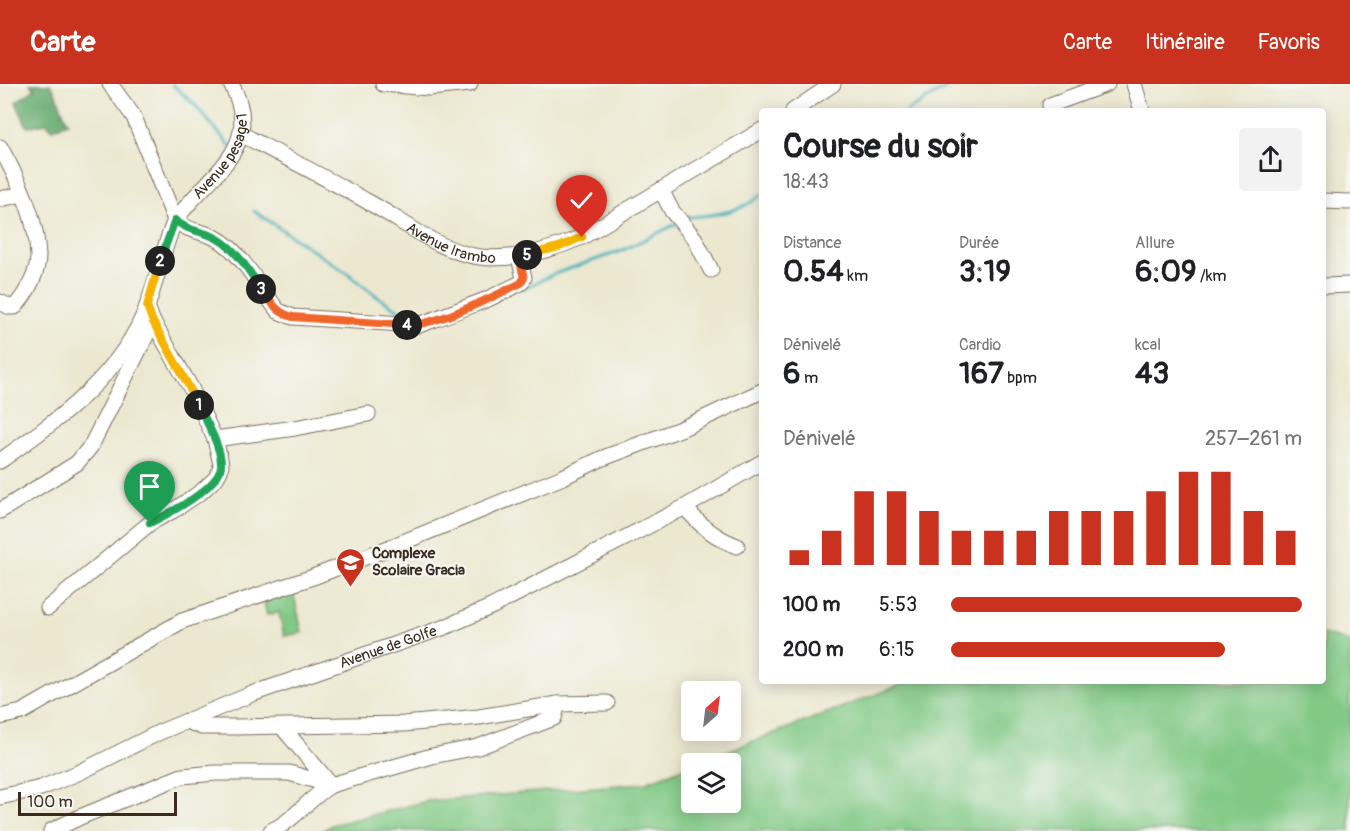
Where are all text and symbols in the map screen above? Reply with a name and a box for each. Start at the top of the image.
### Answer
text: Carte [30,25,95,60]
text: Carte [1063,29,1112,56]
text: Itinéraire [1145,29,1225,56]
text: Favoris [1258,29,1320,56]
street label: Avenue pesage1 [189,113,252,203]
text: Course du soir [783,126,978,167]
button: share [1239,128,1302,191]
text: 18:43 [783,169,829,194]
pin [556,175,607,237]
icon: check [565,184,598,217]
street label: Avenue Irambo [403,218,496,268]
text: Distance [783,233,842,253]
text: Durée [959,233,999,253]
text: Allure [1135,233,1174,253]
pin: 5 [512,240,542,270]
text: 5 [523,245,531,265]
pin: 2 [145,246,175,276]
text: 2 [156,251,164,271]
text: 0.54 [783,253,844,290]
text: 3:19 [959,253,1011,290]
text: 6:09 [1135,253,1196,290]
text: km [844,266,868,286]
text: /km [1196,266,1227,286]
pin: 3 [246,274,276,304]
text: 3 [257,279,265,299]
pin: 4 [392,310,422,340]
text: 4 [402,315,412,335]
text: Dénivelé [783,335,841,355]
text: Cardio [959,335,1001,355]
text: kcal [1135,335,1161,355]
text: 6 [783,355,800,392]
text: 167 [959,355,1004,392]
text: 43 [1135,355,1169,392]
text: m [800,368,818,388]
text: bpm [1004,368,1037,388]
pin: 1 [184,390,214,420]
text: 1 [196,395,202,415]
text: Dénivelé [783,426,856,451]
text: 257–261 m [1205,426,1302,451]
pin [124,461,175,523]
icon: arrive [133,470,166,503]
place label: Complexe Scolaire Gracia [372,544,465,580]
school or university icon: Complexe Scolaire Gracia [335,546,367,588]
text: 100 m [783,592,840,617]
text: 5:53 [879,592,917,617]
street label: Avenue de Golfe [337,621,440,673]
text: 200 m [783,637,844,662]
text: 6:15 [879,637,915,662]
north arrow [681,681,741,741]
map controls [681,681,741,813]
button: layers [681,753,741,813]
scale bar [18,789,177,816]
text: 100 m [27,792,73,812]

